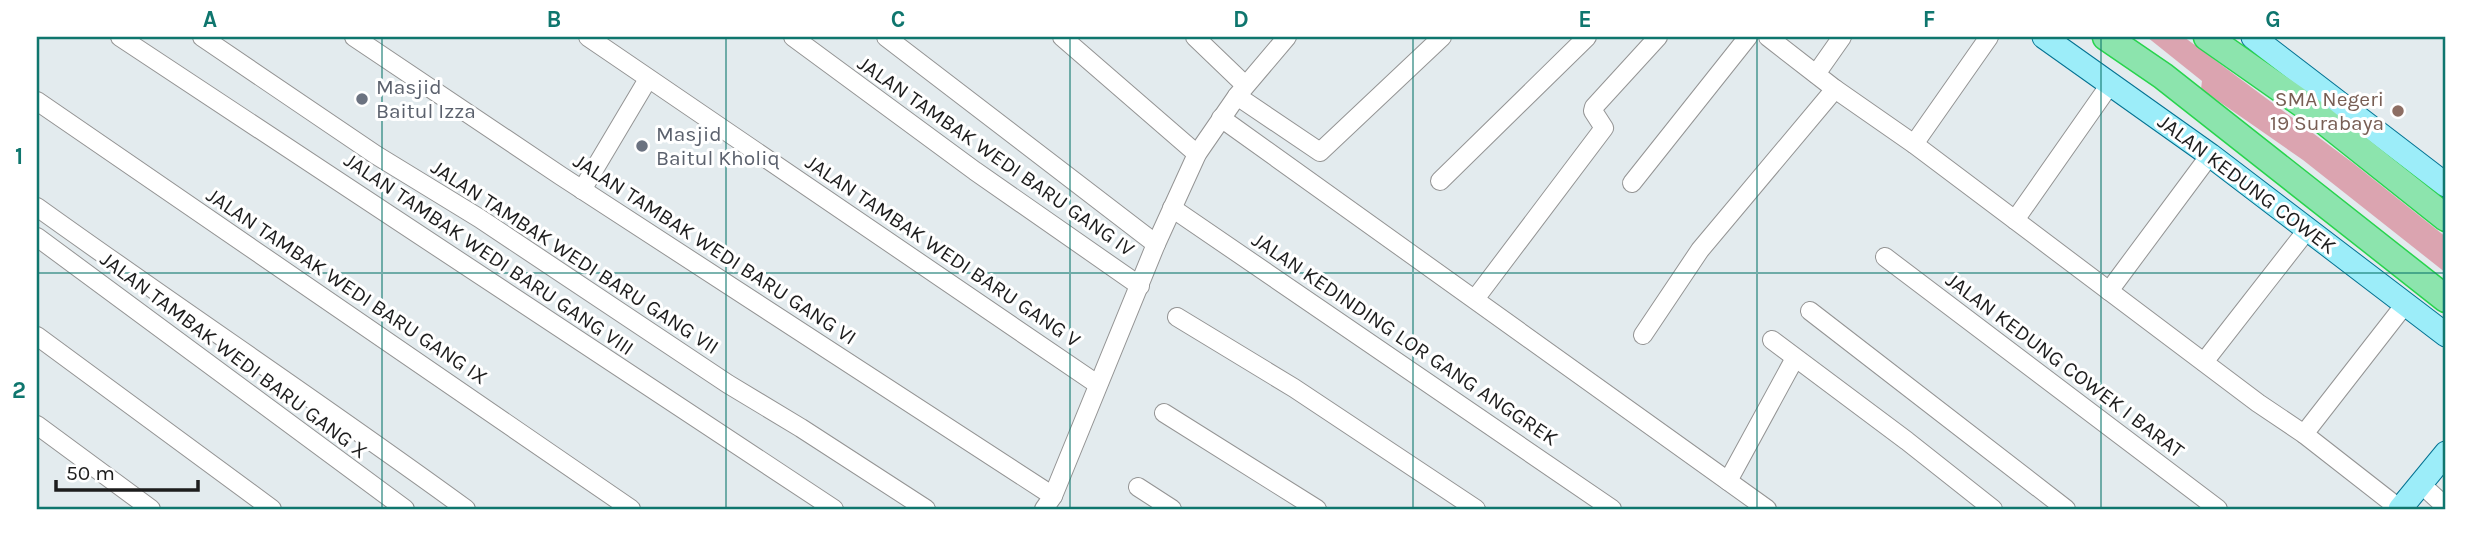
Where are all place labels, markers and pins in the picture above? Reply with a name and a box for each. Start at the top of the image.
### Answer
place label: Masjid Baitul Izza [376,75,476,123]
place label: SMA Negeri 19 Surabaya [2270,87,2384,135]
marker: Masjid Baitul Izza [354,91,370,107]
marker: SMA Negeri 19 Surabaya [2390,103,2406,119]
place label: Masjid Baitul Kholiq [656,122,780,170]
marker: Masjid Baitul Kholiq [634,138,650,154]

